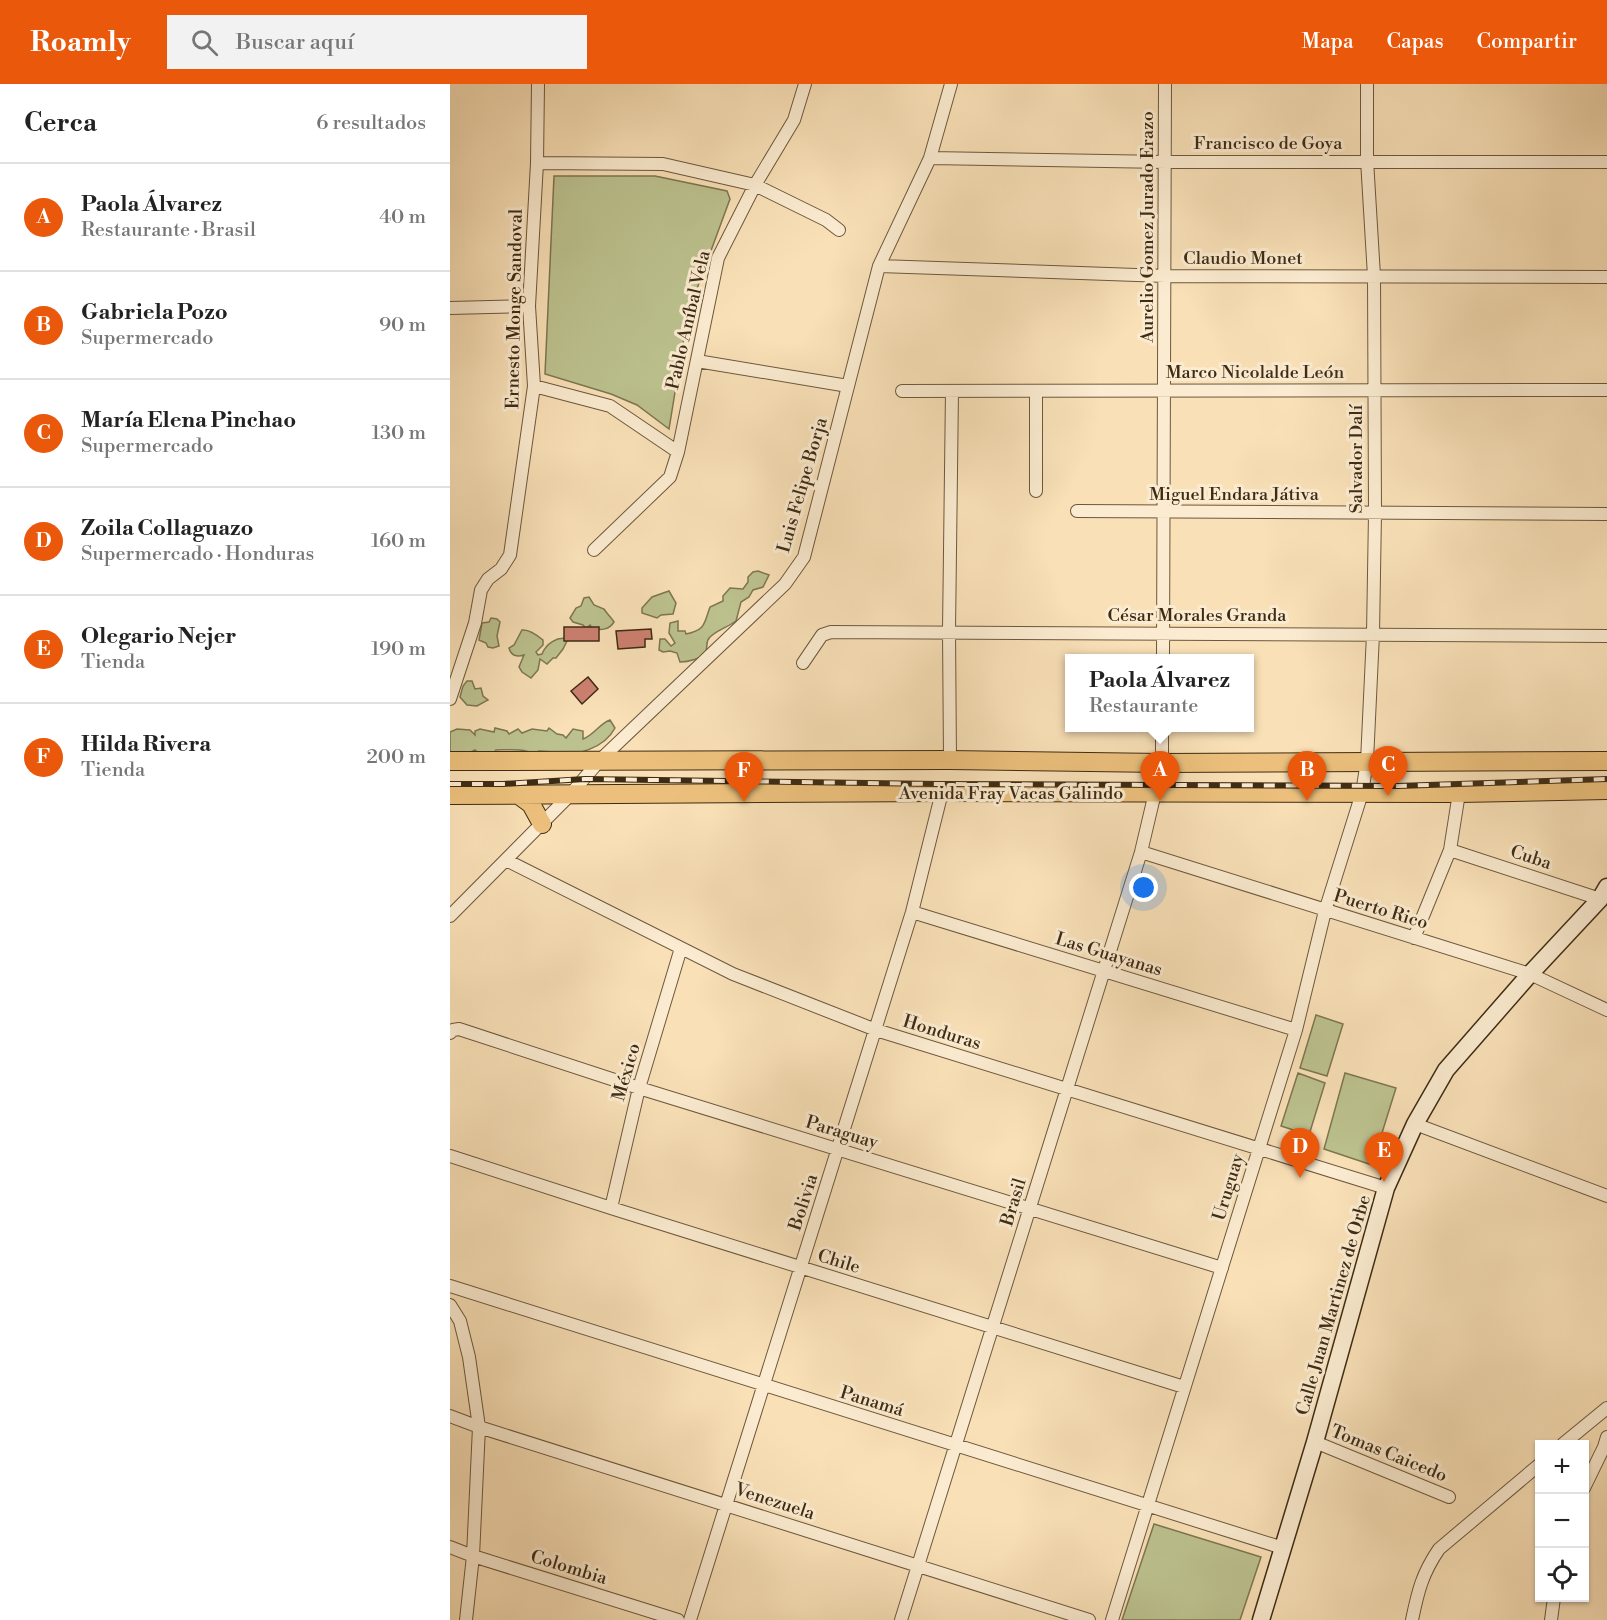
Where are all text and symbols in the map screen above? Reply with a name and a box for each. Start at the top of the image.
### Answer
search box [167,15,587,69]
text: Roamly [30,25,131,60]
icon: search [188,26,221,59]
text: Buscar aquí [236,29,354,56]
text: Mapa [1302,29,1354,55]
text: Capas [1387,29,1444,55]
text: Compartir [1477,29,1577,55]
text: Cerca [24,107,97,139]
text: 6 resultados [316,111,426,136]
street label: Aurelio Gomez Jurado Erazo [1136,111,1159,344]
street label: Francisco de Goya [1194,132,1343,155]
text: Paola Álvarez [81,191,222,218]
text: A [36,205,51,230]
text: 40 m [379,205,426,230]
street label: Ernesto Monge Sandoval [501,208,528,409]
text: Restaurante · Brasil [81,218,256,243]
street label: Pablo Aníbal Vela [661,247,716,392]
street label: Claudio Monet [1183,247,1303,270]
text: Gabriela Pozo [81,299,228,326]
text: B [36,313,51,338]
text: 90 m [379,313,426,338]
text: Supermercado [81,326,213,351]
street label: Marco Nicolalde León [1166,361,1345,384]
street label: Salvador Dalí [1345,403,1368,514]
text: María Elena Pinchao [81,407,296,434]
street label: Luis Felipe Borja [772,414,833,556]
text: C [36,421,51,446]
text: 130 m [371,421,426,446]
text: Supermercado [81,434,213,459]
street label: Miguel Endara Játiva [1149,483,1320,506]
text: Zoila Collaguazo [81,515,254,542]
text: D [36,529,51,554]
text: 160 m [371,529,426,554]
text: Supermercado · Honduras [81,542,314,567]
street label: César Morales Granda [1108,604,1287,627]
text: Olegario Nejer [81,623,236,650]
text: E [37,637,50,662]
text: 190 m [371,637,426,662]
text: Tienda [81,650,145,675]
popup [1065,654,1254,732]
text: Paola Álvarez [1089,667,1230,694]
text: Restaurante [1089,694,1198,719]
text: Hilda Rivera [81,731,211,758]
text: F [36,745,51,770]
text: 200 m [366,745,426,770]
pin: C [1368,746,1408,796]
pin: F [724,752,764,802]
pin: A [1140,752,1180,801]
pin: B [1288,752,1326,801]
text: Tienda [81,758,145,783]
street label: Avenida Fray Vacas Galindo [898,782,1123,805]
street label: Cuba [1507,840,1555,875]
your location [1129,873,1158,902]
street label: Puerto Rico [1331,884,1431,935]
street label: Las Guayanas [1053,927,1165,982]
street label: Honduras [900,1010,984,1055]
street label: México [607,1041,646,1104]
street label: Paraguay [803,1111,881,1154]
pin: D [1280,1128,1320,1178]
pin: E [1364,1132,1404,1182]
street label: Uruguay [1207,1151,1250,1223]
street label: Bolivia [783,1170,824,1234]
street label: Brasil [995,1175,1032,1230]
street label: Calle Juan Martinez de Orbe [1291,1192,1376,1418]
street label: Chile [815,1244,863,1279]
street label: Panamá [837,1381,907,1422]
street label: Tomas Caicedo [1327,1420,1450,1487]
map controls [1535,1440,1589,1602]
button: + [1535,1440,1589,1494]
street label: Venezuela [731,1477,819,1525]
button: − [1535,1494,1589,1548]
street label: Colombia [528,1545,611,1590]
button: locate [1535,1548,1589,1602]

